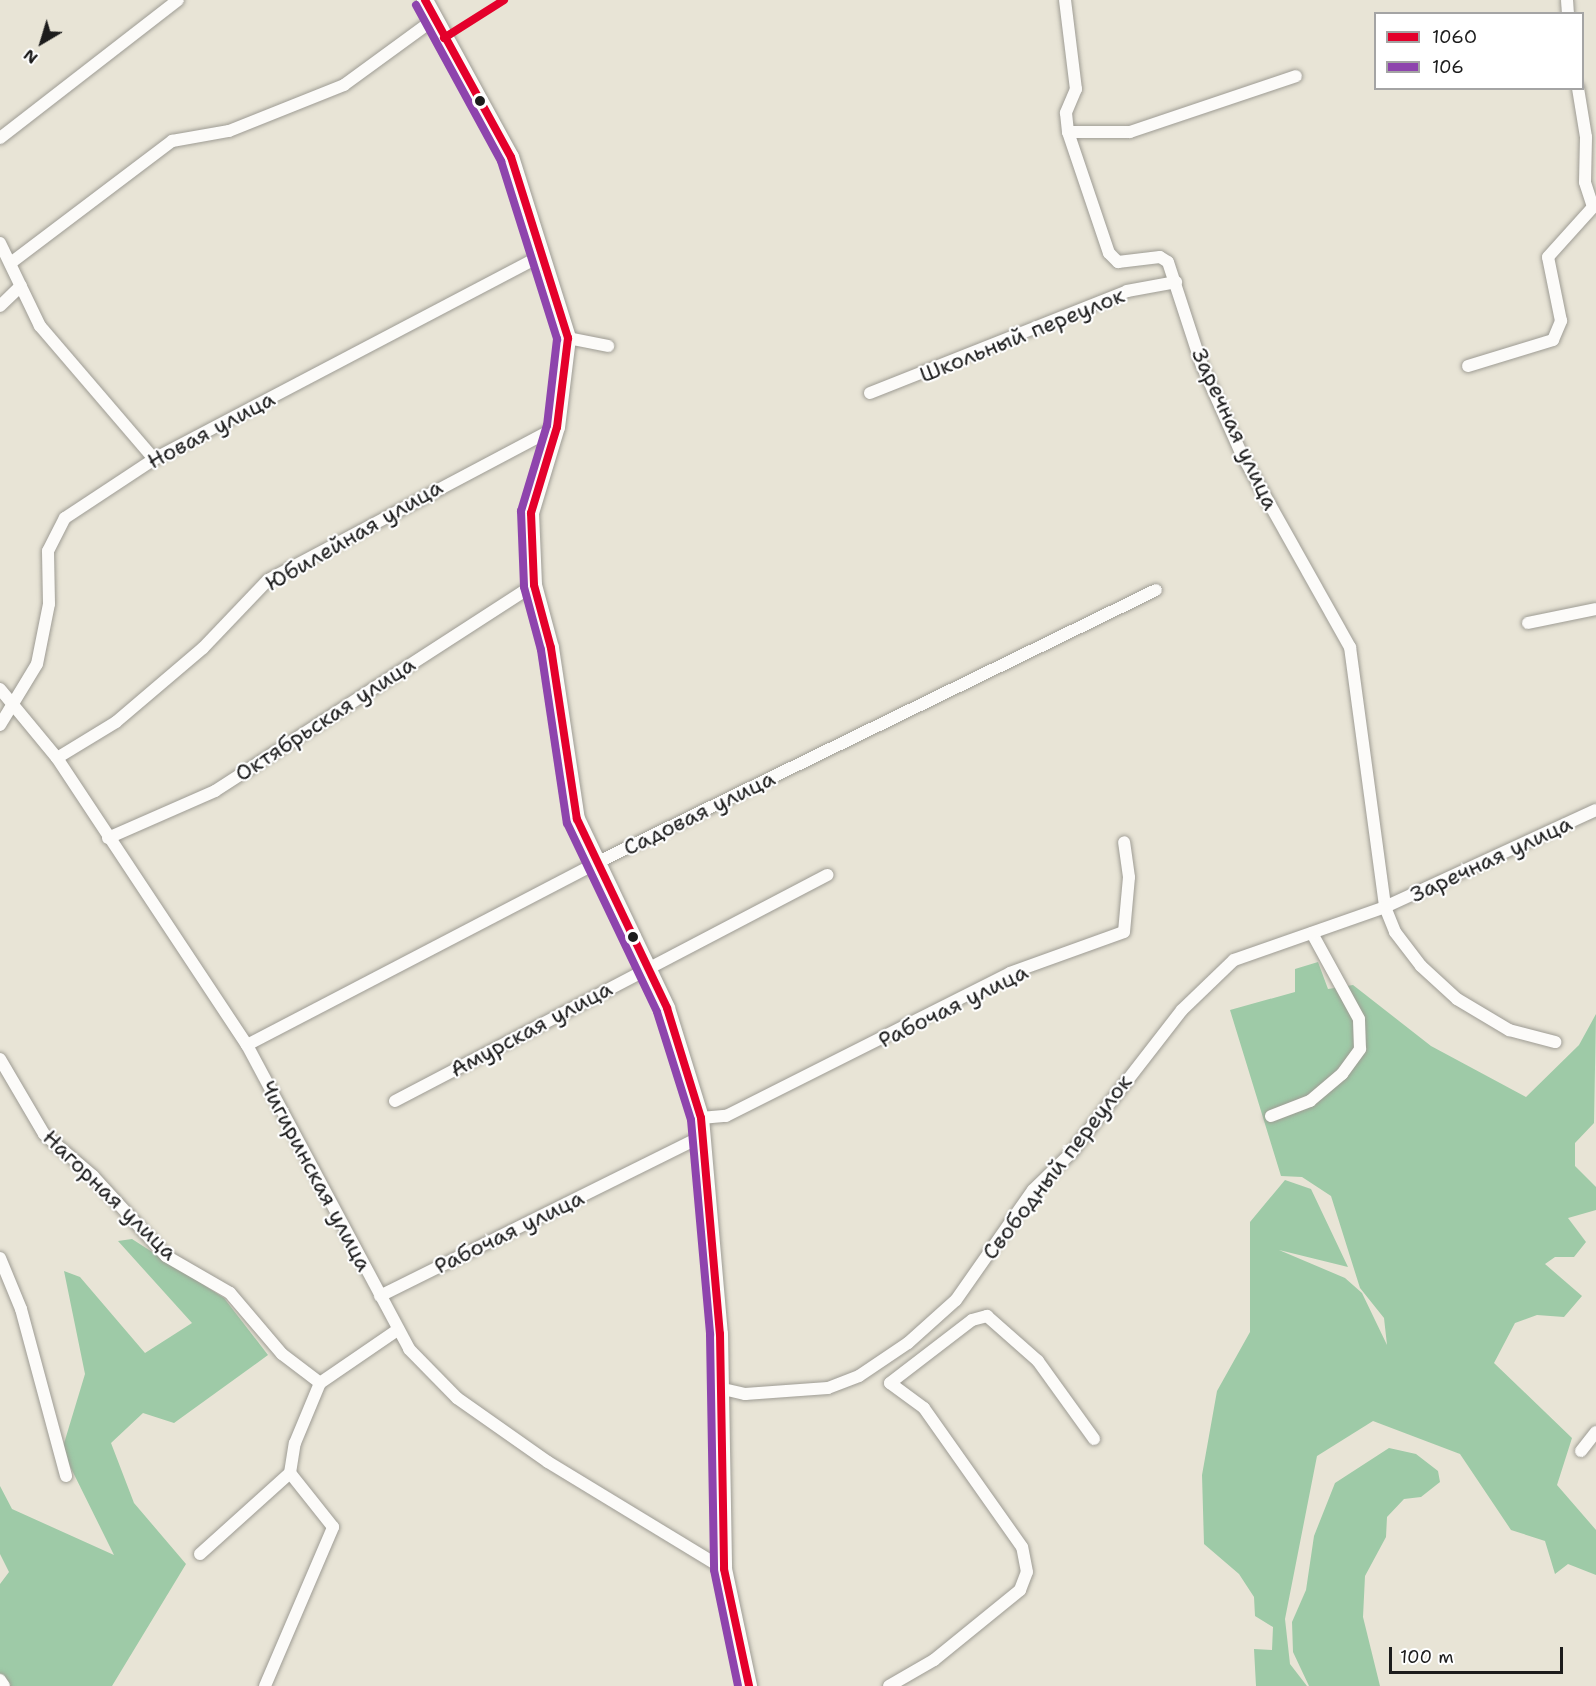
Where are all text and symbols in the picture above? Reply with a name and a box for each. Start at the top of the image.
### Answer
north arrow [12,12,72,72]
legend [1374,12,1584,90]
text: 106О [1432,25,1477,49]
text: N [19,44,42,69]
text: 106 [1432,55,1464,79]
unlabelled marker [474,95,486,107]
street label: Школьный переулок [916,282,1128,388]
street label: Заречная улица [1186,344,1284,514]
street label: Новая улица [143,385,279,475]
street label: Юбилейная улица [261,474,447,596]
street label: Октябрьская улица [230,651,420,787]
street label: Садовая улица [619,765,779,861]
street label: Заречная улица [1406,810,1576,908]
unlabelled marker [627,931,639,943]
street label: Рабочая улица [874,958,1032,1054]
street label: Амурская улица [445,975,617,1083]
street label: Свободный переулок [976,1069,1138,1265]
street label: Чигиринская улица [255,1076,377,1276]
street label: Нагорная улица [37,1124,183,1266]
street label: Рабочая улица [430,1184,588,1280]
scale bar [1392,1635,1566,1673]
text: 100 m [1400,1645,1454,1669]

